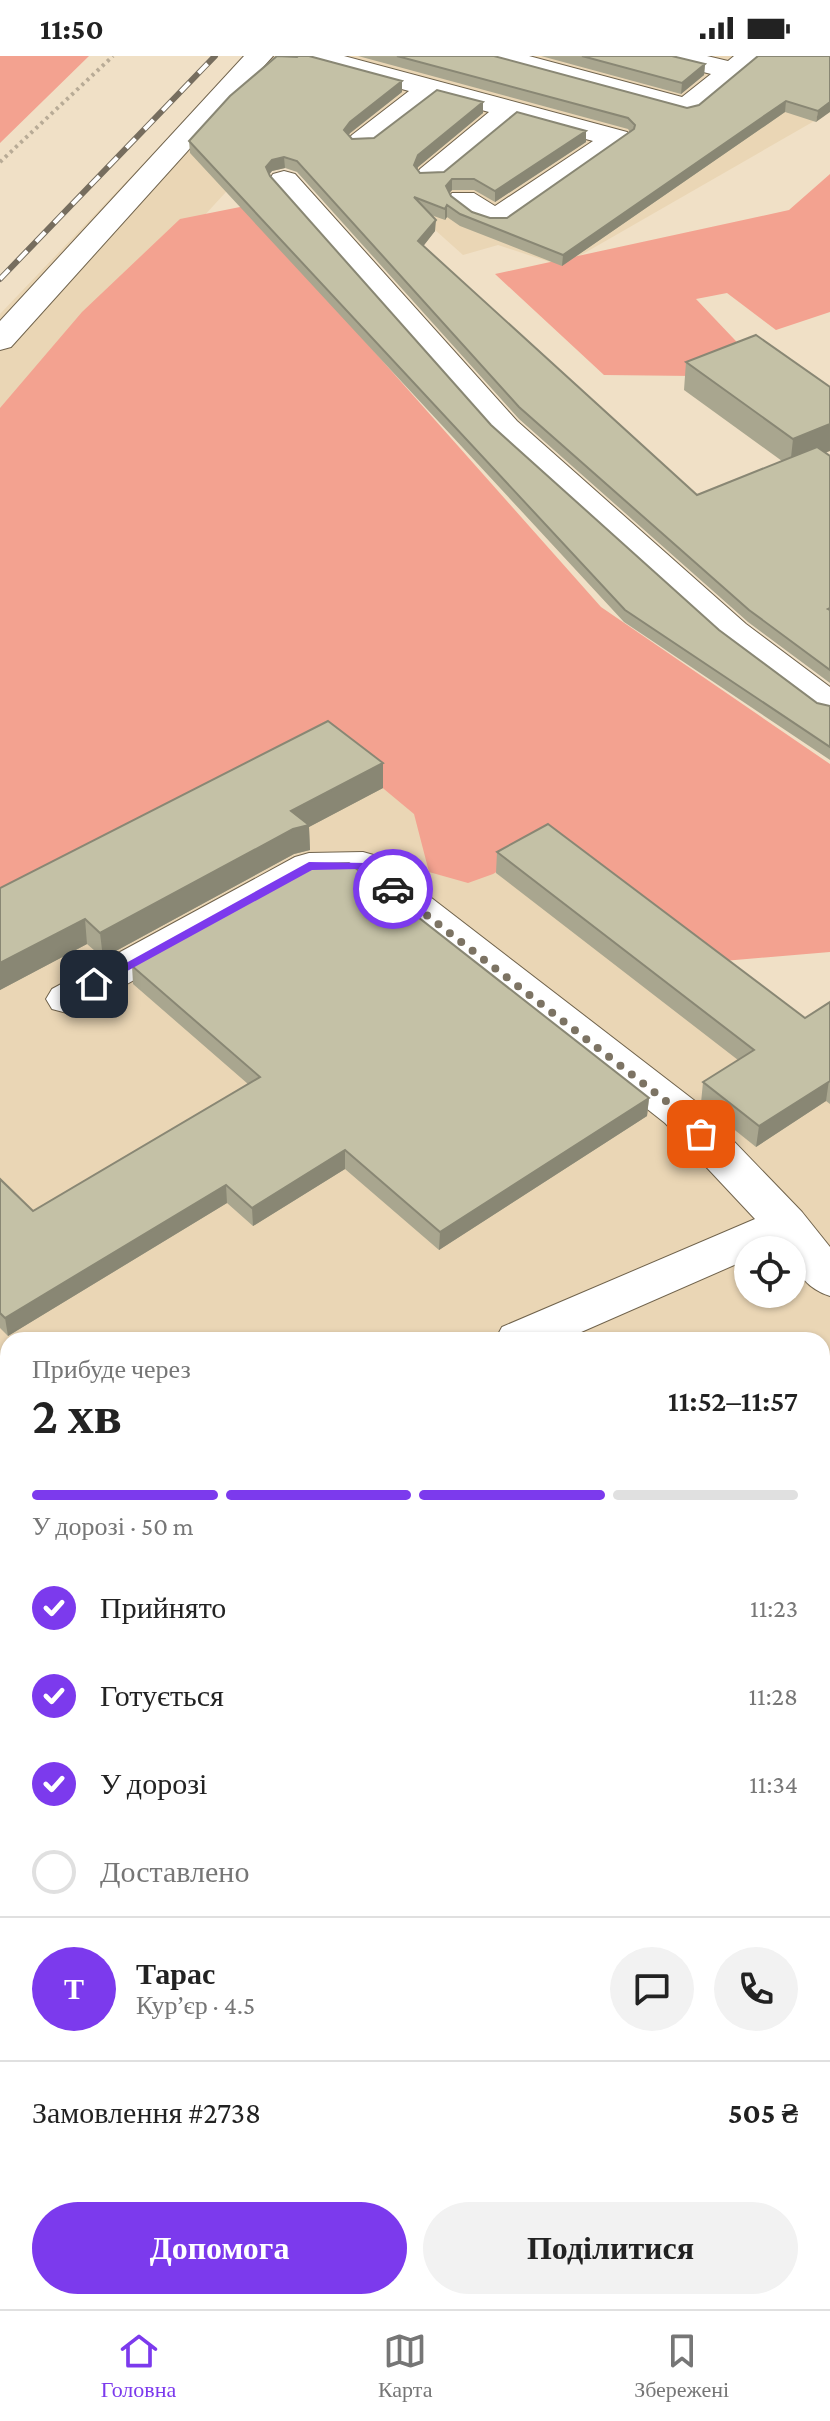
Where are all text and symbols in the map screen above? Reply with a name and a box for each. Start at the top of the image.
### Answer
text: 11:50 [40,12,104,45]
courier [353,849,433,929]
icon: car [371,867,415,911]
pin [60,950,128,1018]
icon: home [72,962,116,1006]
pin [667,1100,735,1168]
icon: bag [679,1112,723,1156]
map controls [734,1236,806,1308]
button: locate [734,1236,806,1308]
text: Прибуде через [32,1355,191,1384]
text: 11:52–11:57 [668,1384,798,1417]
text: 2 хв [32,1386,122,1444]
text: У дорозі · 50 m [32,1512,194,1541]
icon: check [32,1586,76,1630]
text: Прийнято [100,1591,226,1624]
text: 11:23 [750,1594,798,1623]
icon: check [32,1674,76,1718]
text: Готується [100,1679,224,1712]
text: 11:28 [748,1682,798,1711]
icon: check [32,1762,76,1806]
text: У дорозі [100,1767,207,1800]
text: 11:34 [749,1770,798,1799]
text: Доставлено [100,1855,249,1888]
button: chat [610,1947,694,2031]
button: phone [714,1947,798,2031]
text: Тарас [136,1957,215,1990]
text: Т [64,1972,84,2005]
text: Кур’єр · 4.5 [136,1991,255,2020]
text: Замовлення #2738 [32,2096,261,2129]
text: 505 ₴ [728,2096,798,2129]
button: Допомога [32,2202,407,2294]
button: Поділитися [423,2202,798,2294]
tab: Головна [101,2329,176,2403]
tab: Карта [378,2329,432,2403]
tab: Збережені [634,2329,729,2403]

